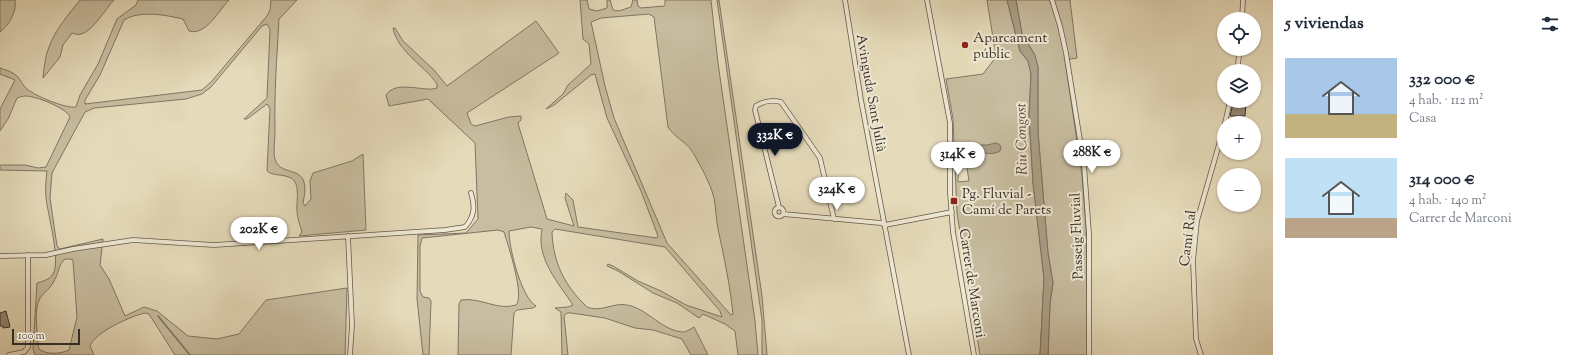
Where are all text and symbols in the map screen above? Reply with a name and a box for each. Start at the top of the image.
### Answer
map controls [1217,12,1261,212]
button: locate [1217,12,1261,56]
text: 5 viviendas [1285,12,1364,36]
icon: filters [1539,13,1561,35]
place label: Aparcament públic [973,29,1047,65]
street label: Avinguda Sant Julià [850,33,890,154]
marker: Aparcament públic [960,40,970,50]
button: layers [1217,64,1261,108]
text: 332 000 € [1409,68,1475,92]
icon: home [1317,74,1365,122]
text: 4 hab. · 112 m² [1409,92,1484,110]
water label: Riu Congost [1011,102,1034,175]
text: Casa [1409,110,1436,128]
button: + [1217,116,1261,160]
pin: 332K € [742,123,808,157]
text: 332K € [757,127,793,145]
pin: 288K € [1059,140,1125,174]
pin: 314K € [925,142,991,176]
text: 288K € [1072,144,1112,162]
text: 314K € [940,146,976,164]
button: − [1217,168,1261,212]
text: 314 000 € [1409,168,1475,192]
icon: home [1317,174,1365,222]
pin: 324K € [804,177,870,211]
text: 324K € [818,181,856,199]
place label: Pg. Fluvial - Camí de Parets [962,185,1051,221]
street label: Passeig Fluvial [1066,192,1090,280]
text: 4 hab. · 140 m² [1409,192,1486,210]
marker: Pg. Fluvial - Camí de Parets [949,196,959,206]
street label: Camí Ral [1176,209,1202,268]
text: Carrer de Marconi [1409,210,1512,228]
pin: 202K € [226,217,292,251]
text: 202K € [239,221,279,239]
street label: Carrer de Marconi [953,227,990,339]
scale bar [12,327,80,346]
text: 100 m [18,328,45,344]

